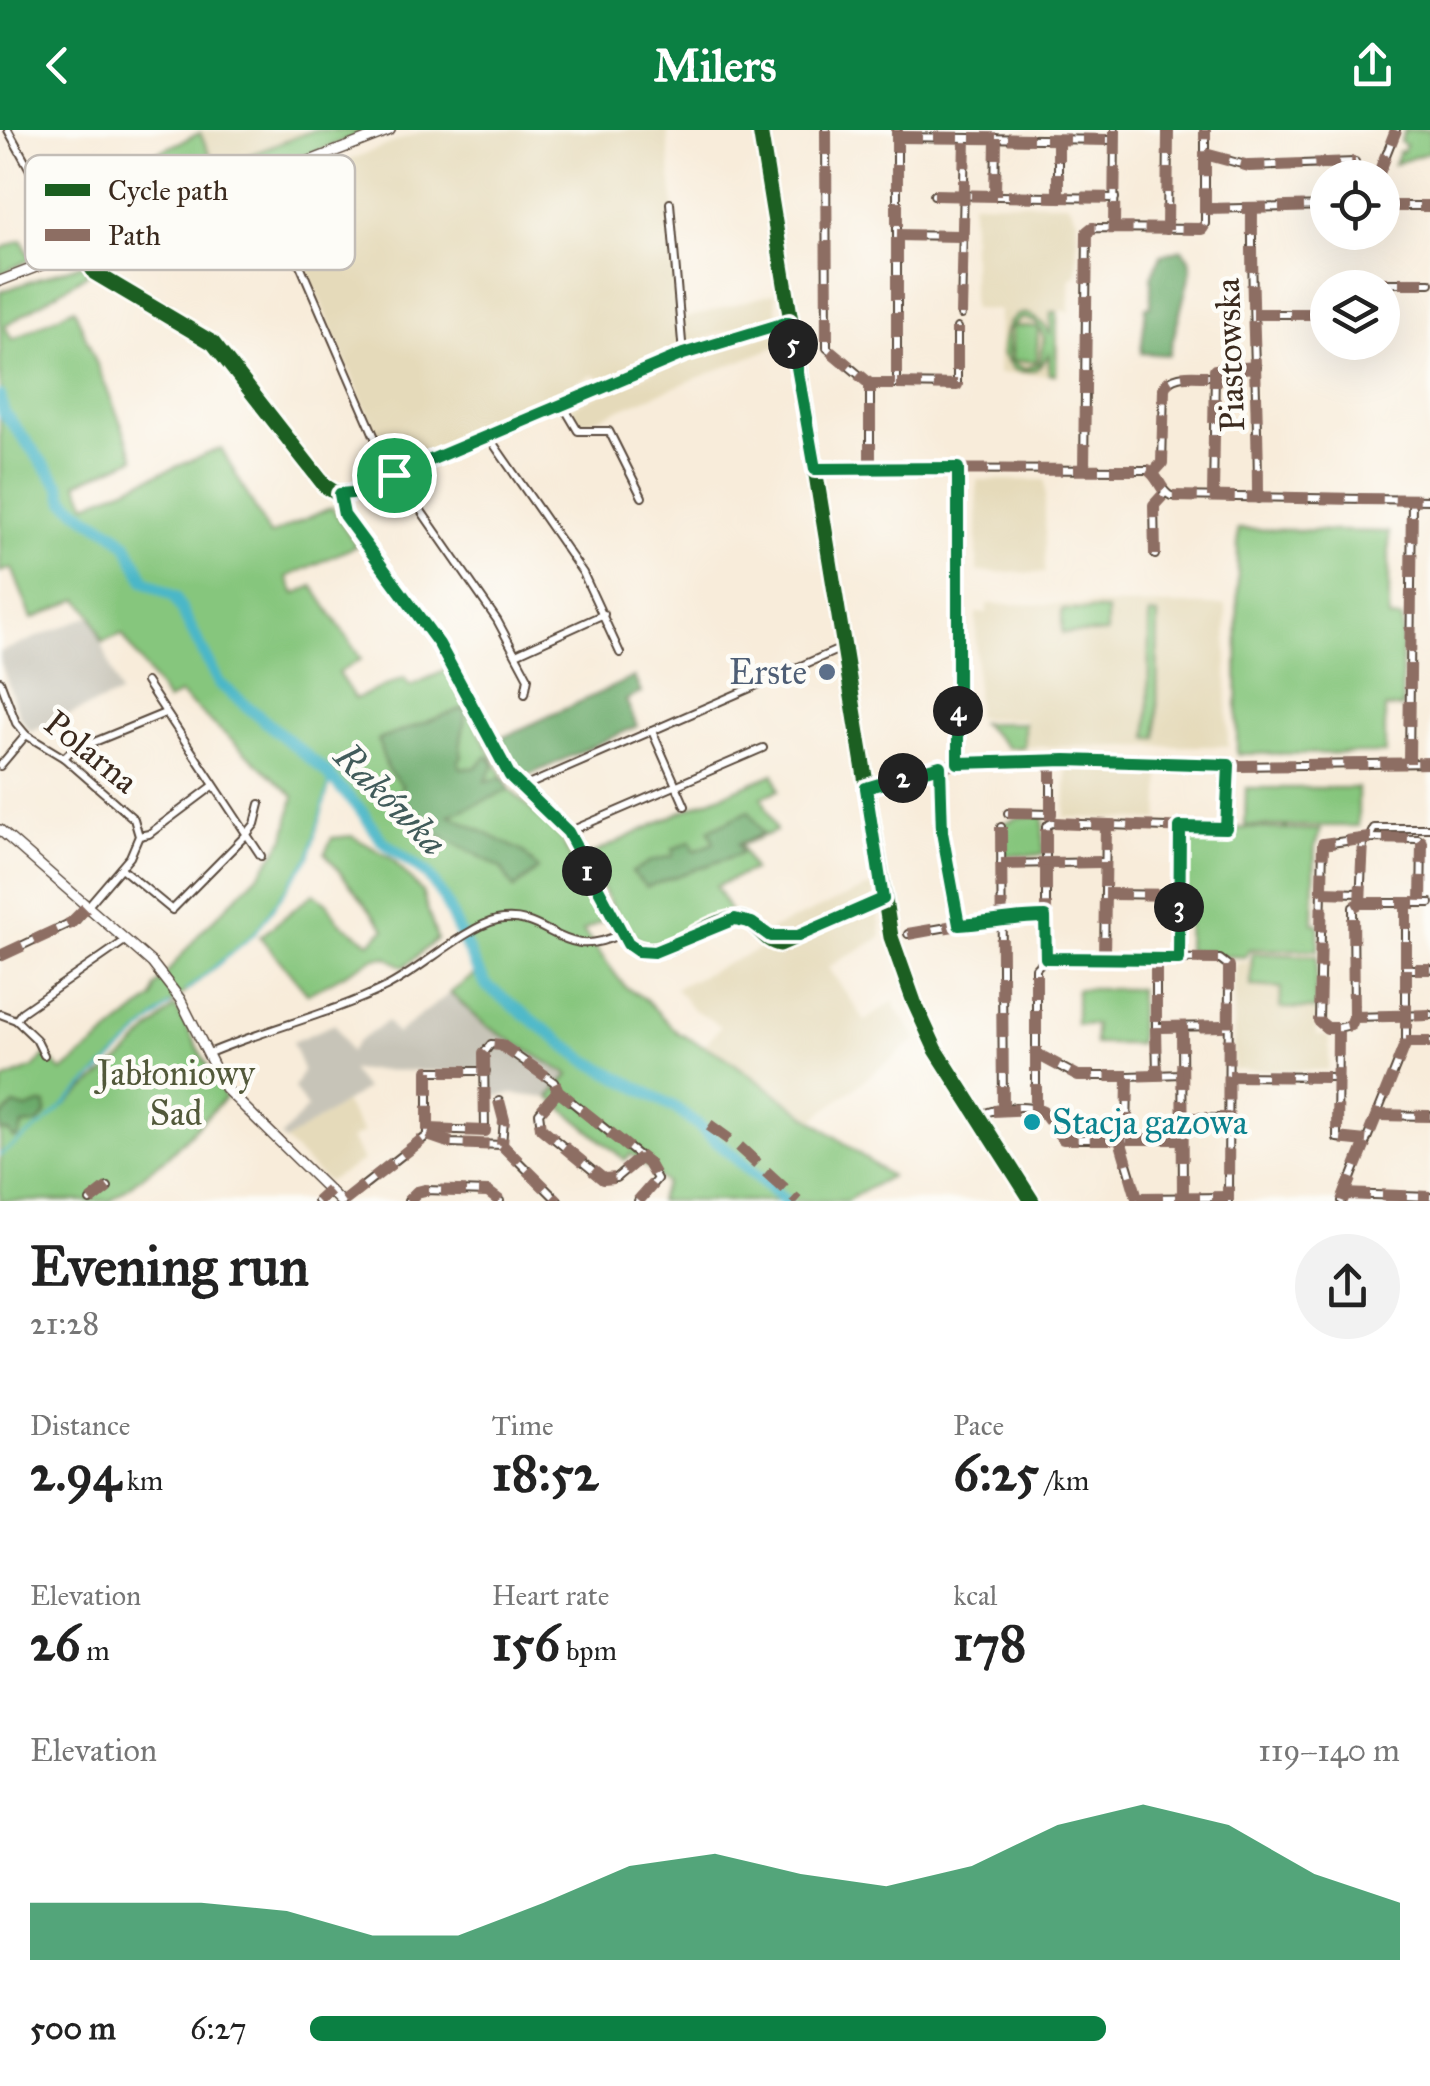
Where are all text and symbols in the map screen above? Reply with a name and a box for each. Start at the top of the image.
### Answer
icon: back [30,38,85,93]
text: Milers [654,38,776,93]
icon: share [1345,38,1400,93]
legend [25,155,355,270]
map controls [1310,160,1400,360]
button: locate [1310,160,1400,250]
text: Cycle path [108,173,229,208]
text: Path [108,218,161,253]
button: layers [1310,270,1400,360]
street label: Piastowska [1206,277,1254,433]
pin: 5 [768,319,818,369]
text: 5 [786,326,800,361]
pin [352,433,437,518]
icon: arrive [367,448,422,503]
place label: Erste [729,651,807,694]
marker: Erste [816,661,838,683]
pin: 4 [933,686,983,736]
text: 4 [950,693,966,728]
street label: Polarna [35,701,147,803]
water label: Rakówka [324,732,457,865]
pin: 2 [878,753,928,803]
text: 2 [896,760,910,795]
pin: 1 [562,846,612,896]
text: 1 [581,853,593,888]
pin: 3 [1154,882,1204,932]
text: 3 [1173,889,1185,924]
park label: Jabłoniowy Sad [93,1052,255,1135]
place label: Stacja gazowa [1052,1101,1248,1144]
marker: Stacja gazowa [1021,1111,1043,1133]
text: Evening run [30,1233,309,1300]
button: share [1295,1234,1400,1339]
text: 21:28 [30,1304,99,1343]
text: Distance [30,1408,130,1443]
text: Time [492,1408,554,1443]
text: Pace [953,1408,1004,1443]
text: 2.94 [30,1443,121,1504]
text: 18:52 [492,1443,599,1504]
text: 6:25 [953,1443,1039,1504]
text: km [121,1463,163,1498]
text: /km [1039,1463,1089,1498]
text: Elevation [30,1578,141,1613]
text: Heart rate [492,1578,609,1613]
text: kcal [953,1578,997,1613]
text: 26 [30,1613,80,1674]
text: 156 [492,1613,560,1674]
text: 178 [953,1613,1026,1674]
text: m [80,1633,110,1668]
text: bpm [560,1633,617,1668]
text: Elevation [30,1731,157,1770]
text: 119–140 m [1258,1731,1400,1770]
text: 500 m [30,2009,116,2048]
text: 6:27 [190,2009,246,2048]

